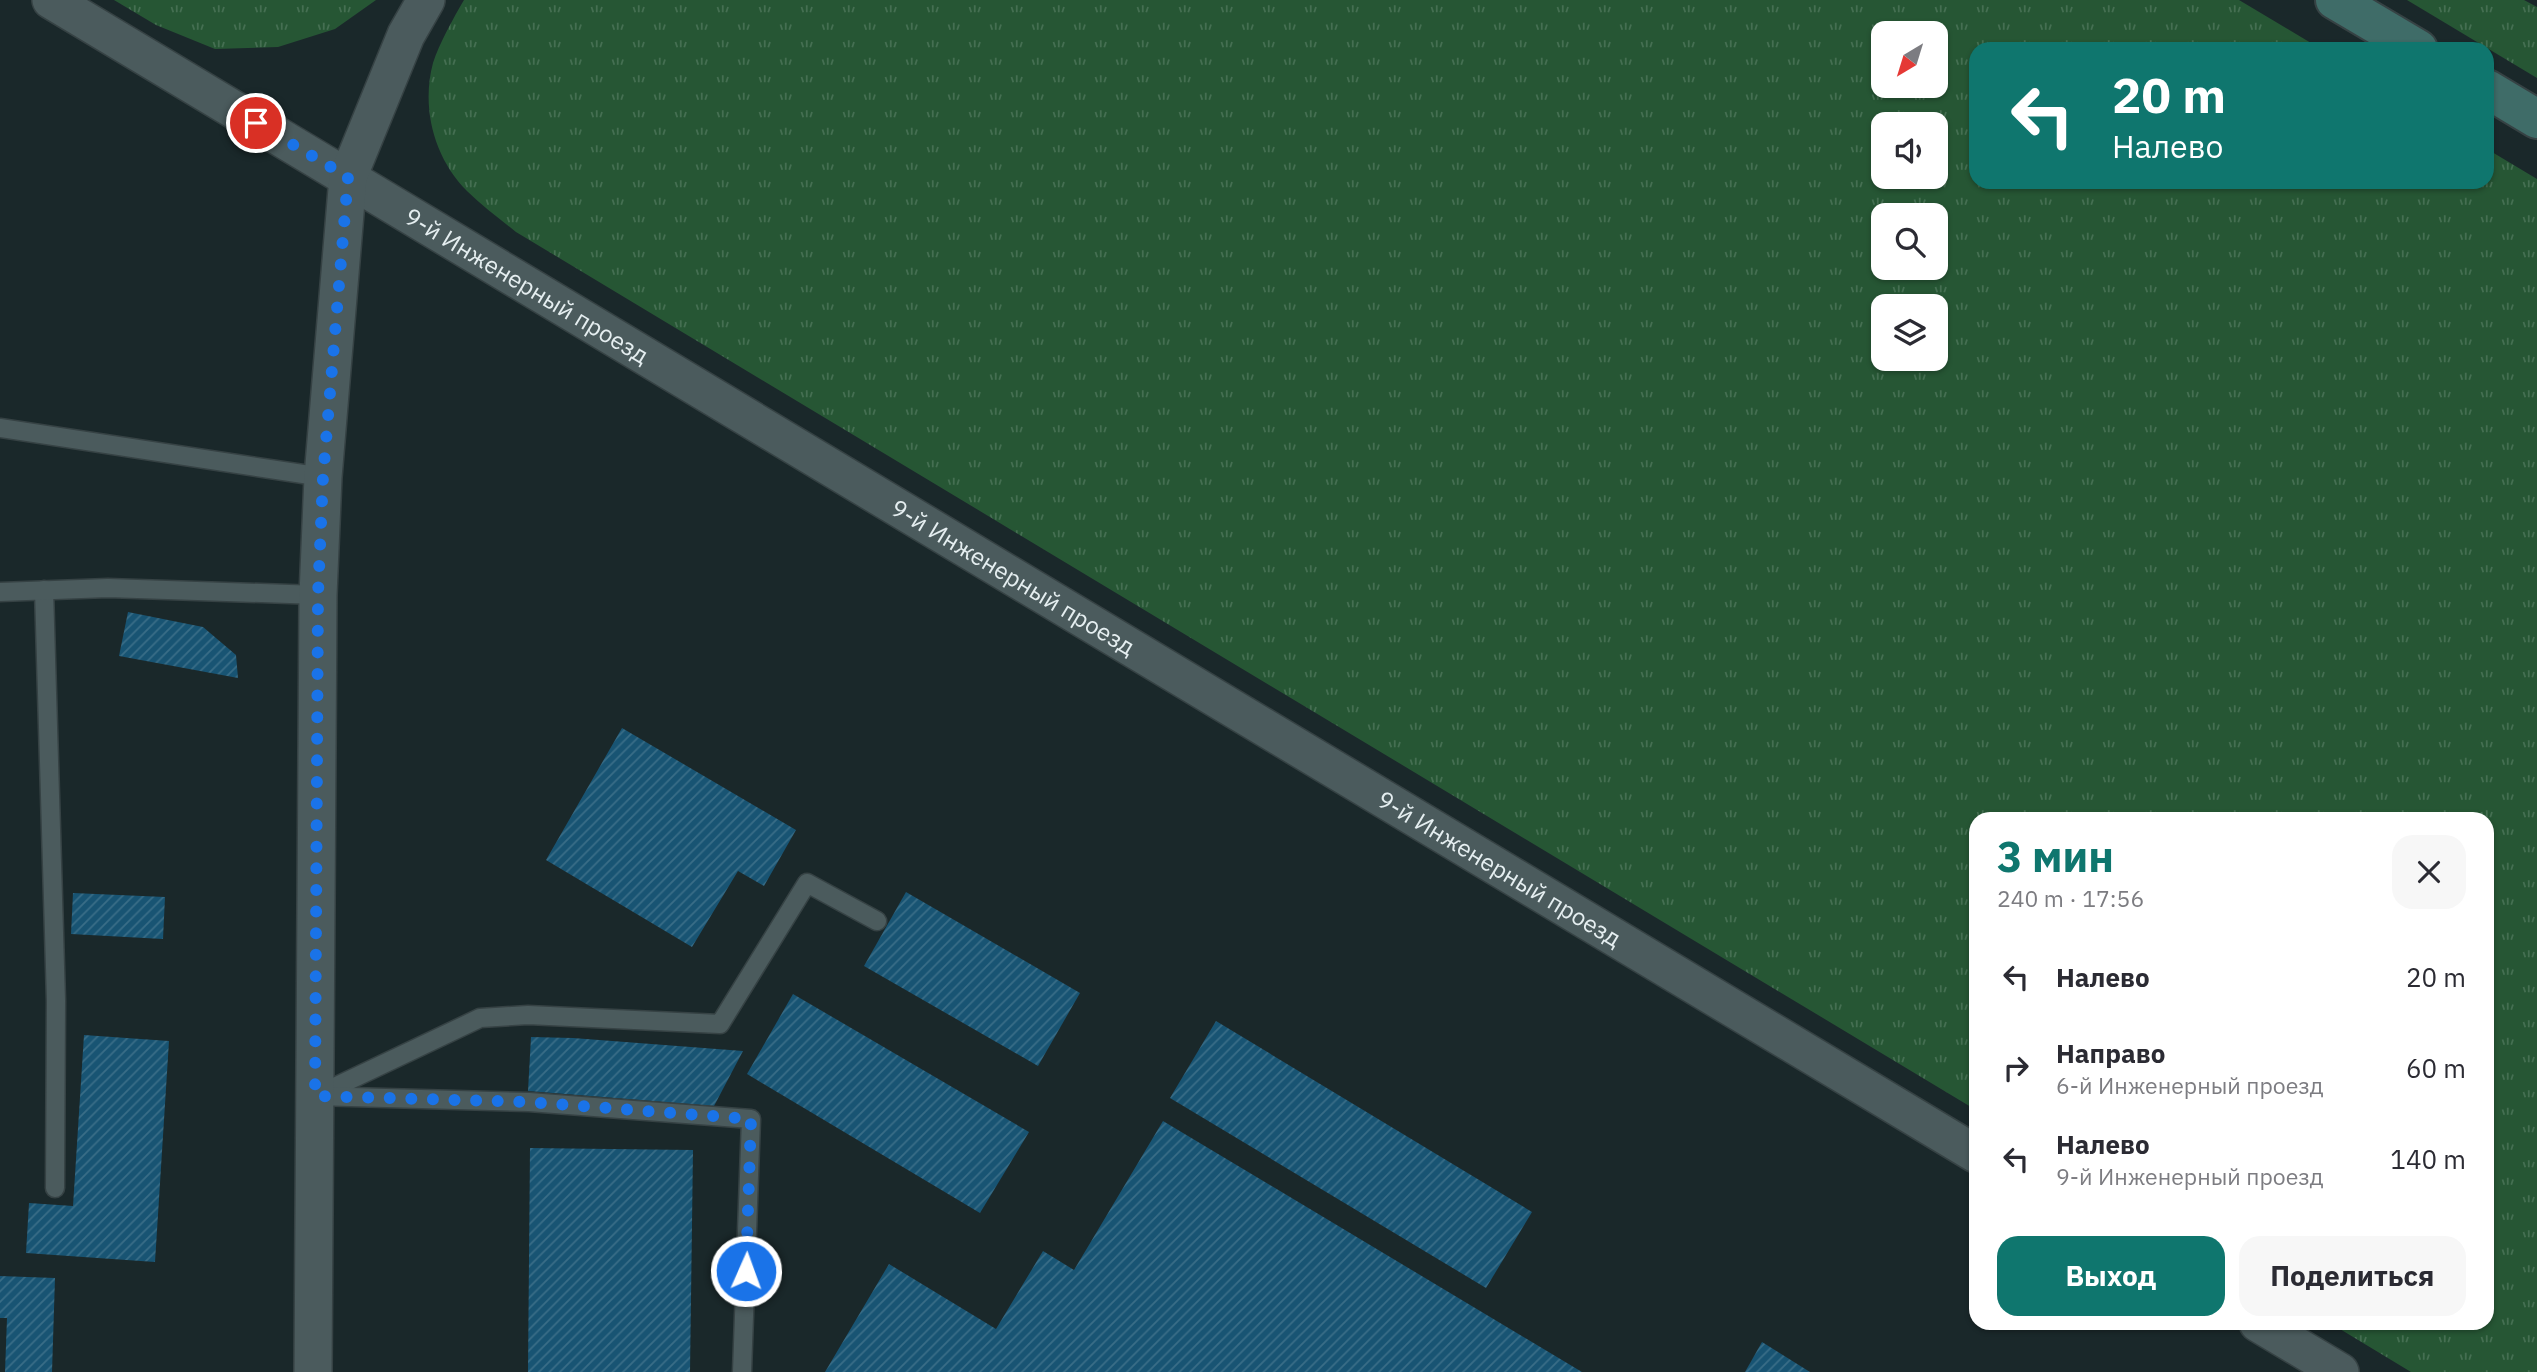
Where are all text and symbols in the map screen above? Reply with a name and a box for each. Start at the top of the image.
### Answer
north arrow [1871,21,1948,98]
map controls [1871,21,1948,371]
text: 20 m [2112,63,2226,126]
icon: left [1997,70,2088,161]
pin [226,93,286,153]
icon: arrive [237,104,275,142]
button: sound [1871,112,1948,189]
text: Налево [2112,125,2223,167]
street label: 9-й Инженерный проезд [399,200,655,371]
button: search [1871,203,1948,280]
button: layers [1871,294,1948,371]
street label: 9-й Инженерный проезд [885,491,1141,662]
street label: 9-й Инженерный проезд [1372,783,1628,954]
text: 3 мин [1997,829,2114,884]
button: close [2392,835,2466,909]
text: 240 m · 17:56 [1997,883,2144,913]
icon: left [1997,958,2035,996]
text: Налево [2056,960,2150,994]
text: 20 m [2406,960,2466,994]
text: Направо [2056,1036,2165,1070]
icon: right [1997,1049,2035,1087]
text: 60 m [2406,1051,2466,1085]
text: 6-й Инженерный проезд [2056,1070,2324,1100]
text: Налево [2056,1127,2150,1161]
icon: left [1997,1140,2035,1178]
text: 140 m [2390,1142,2466,1176]
text: 9-й Инженерный проезд [2056,1161,2324,1191]
position arrow [709,1234,783,1308]
button: Выход [1997,1236,2225,1316]
button: Поделиться [2239,1236,2466,1316]

